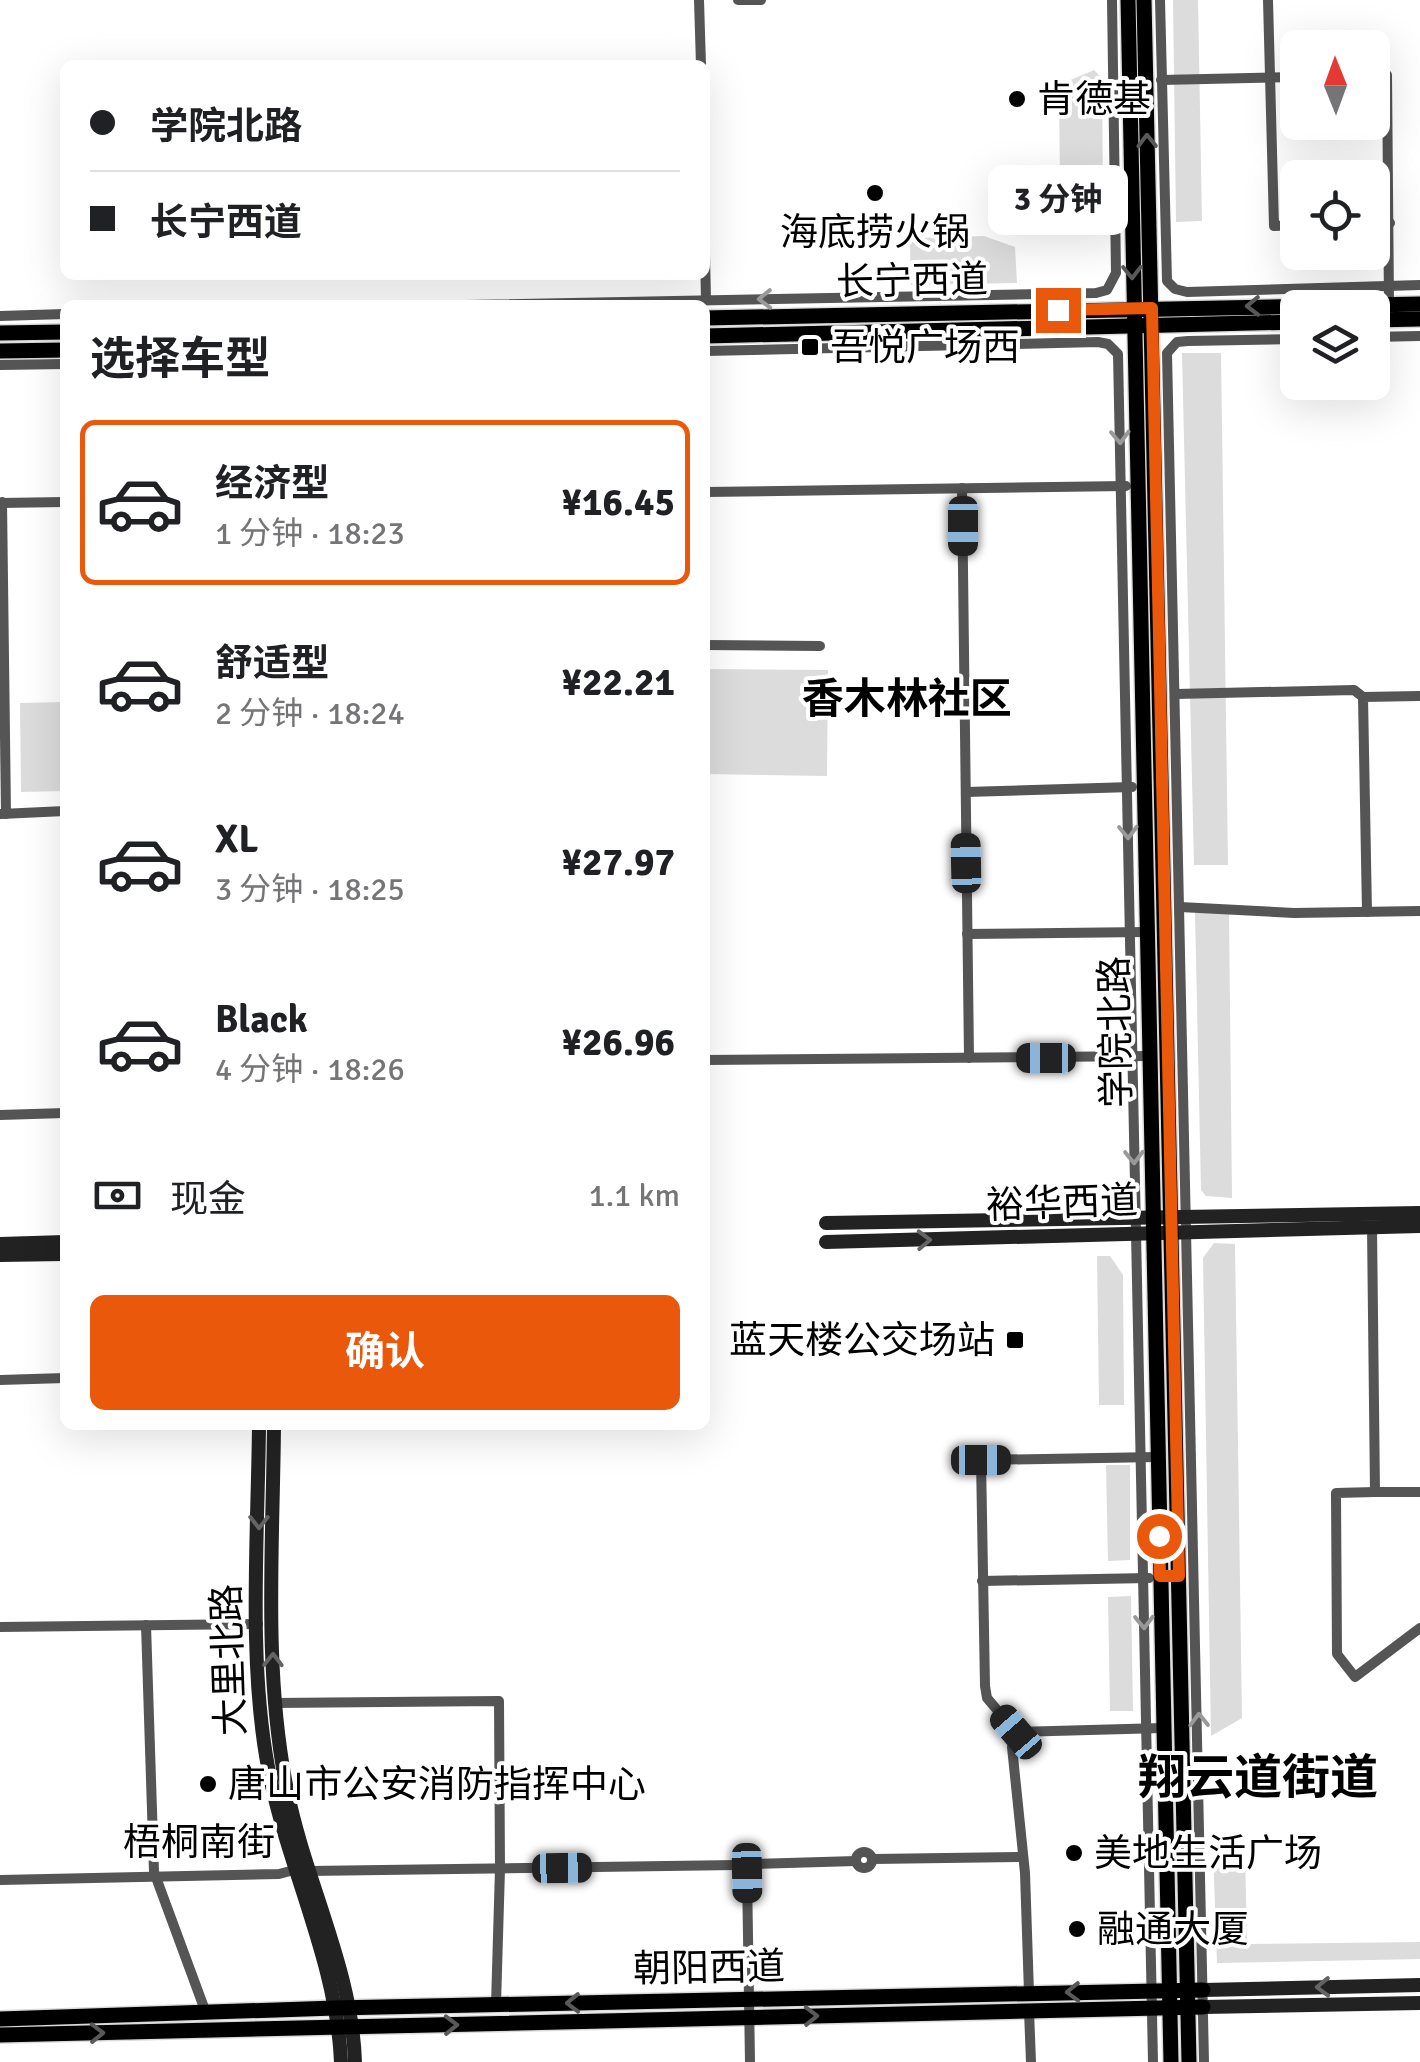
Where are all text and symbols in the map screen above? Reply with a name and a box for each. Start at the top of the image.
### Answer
north arrow [1280,30,1390,140]
map controls [1280,30,1390,400]
place label: 肯德基 [1037,76,1151,123]
marker: 肯德基 [1006,88,1028,110]
text: 学院北路 [150,103,302,150]
one-way arrow [1137,132,1158,148]
button: locate [1280,160,1390,270]
callout: 3 分钟 [988,165,1128,235]
text: 3 分钟 [1014,180,1102,219]
marker: 海底捞火锅 [864,182,886,204]
text: 长宁西道 [150,199,302,246]
place label: 海底捞火锅 [780,209,970,256]
street label: 长宁西道 [836,256,988,306]
one-way arrow [1121,266,1143,281]
one-way arrow [757,288,772,310]
route end [1036,288,1081,333]
button: layers [1280,290,1390,400]
one-way arrow [1244,296,1260,317]
place label: 吾悦广场西 [830,324,1020,371]
text: 选择车型 [90,332,270,387]
marker: 吾悦广场西 [799,336,821,358]
one-way arrow [1109,429,1130,445]
icon: car [95,458,185,548]
text: 经济型 [215,460,329,507]
text: ¥16.45 [562,479,675,526]
car [948,496,978,556]
text: 1 分钟 · 18:23 [215,514,405,553]
icon: car [95,638,185,728]
text: 舒适型 [215,640,329,687]
text: ¥22.21 [562,659,675,706]
district label: 香木林社区 [802,674,1012,725]
text: 2 分钟 · 18:24 [215,694,405,733]
text: XL [215,816,258,863]
icon: car [95,818,185,908]
one-way arrow [1118,824,1139,840]
car [950,833,982,893]
text: ¥27.97 [562,839,675,886]
text: 3 分钟 · 18:25 [215,870,405,909]
street label: 学院北路 [1091,956,1141,1108]
text: Black [215,996,308,1043]
icon: car [95,998,185,1088]
text: ¥26.96 [562,1019,675,1066]
car [1016,1043,1076,1073]
text: 4 分钟 · 18:26 [215,1050,405,1089]
one-way arrow [1123,1149,1144,1165]
icon: cash [90,1168,145,1223]
text: 现金 [170,1176,246,1223]
text: 1.1 km [588,1176,680,1215]
street label: 裕华西道 [985,1177,1139,1229]
one-way arrow [916,1229,932,1250]
button: 确认 [90,1295,680,1410]
place label: 蓝天楼公交场站 [729,1317,995,1364]
marker: 蓝天楼公交场站 [1004,1329,1026,1351]
car [951,1445,1011,1475]
route start [1137,1514,1182,1559]
one-way arrow [248,1515,269,1531]
street label: 大里北路 [203,1583,255,1737]
one-way arrow [1134,1614,1155,1630]
one-way arrow [262,1651,284,1666]
car [985,1700,1047,1764]
one-way arrow [1188,1711,1210,1726]
district label: 翔云道街道 [1138,1749,1378,1808]
place label: 唐山市公安消防指挥中心 [228,1761,646,1808]
marker: 唐山市公安消防指挥中心 [197,1773,219,1795]
street label: 梧桐南街 [123,1819,275,1866]
place label: 美地生活广场 [1094,1830,1322,1877]
marker: 美地生活广场 [1063,1842,1085,1864]
car [731,1843,763,1903]
car [532,1852,592,1884]
place label: 融通大厦 [1097,1906,1249,1953]
marker: 融通大厦 [1066,1918,1088,1940]
street label: 朝阳西道 [633,1943,785,1993]
one-way arrow [1314,1976,1330,1998]
one-way arrow [1064,1982,1080,2003]
one-way arrow [564,1992,580,2014]
one-way arrow [804,2006,820,2027]
one-way arrow [444,2014,460,2035]
one-way arrow [90,2022,106,2043]

